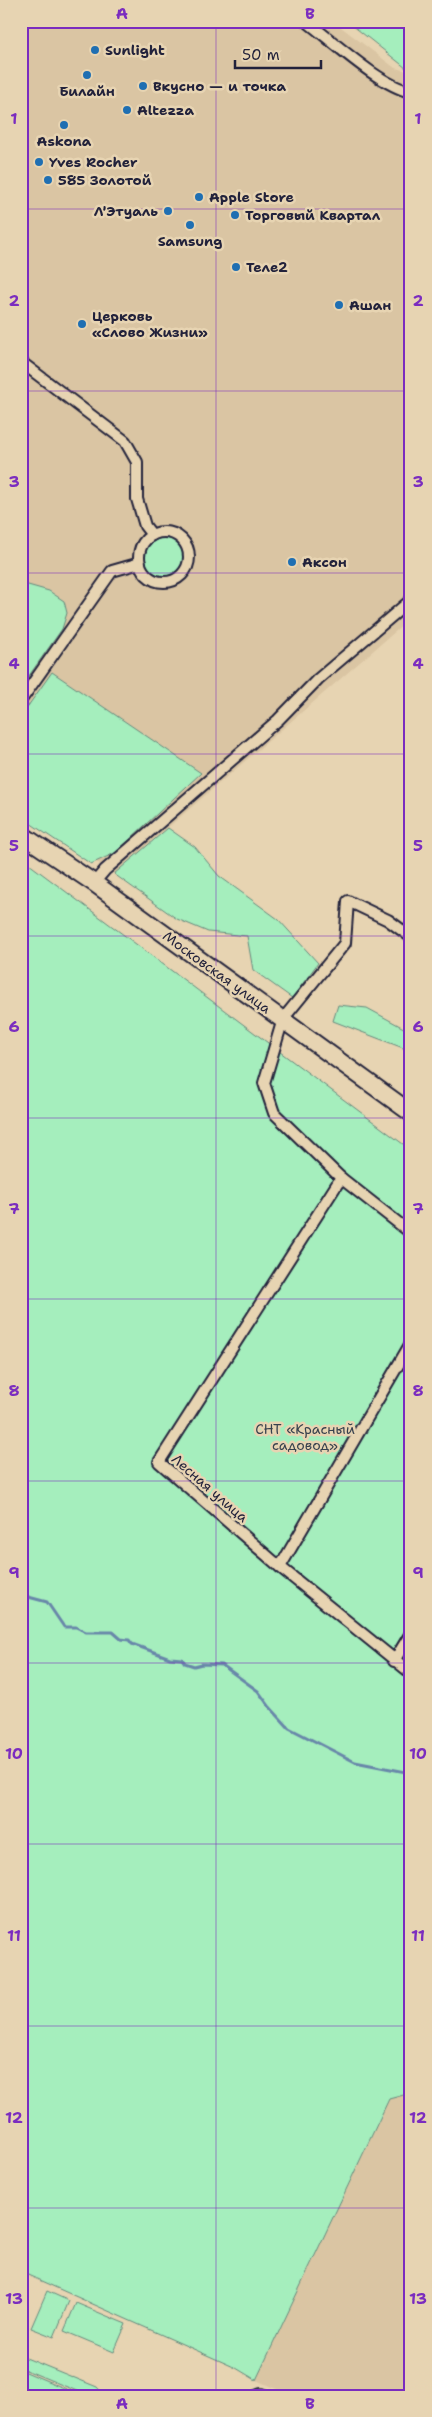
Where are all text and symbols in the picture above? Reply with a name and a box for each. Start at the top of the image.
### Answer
text: A [116,3,128,24]
text: B [305,3,315,24]
scale bar [235,38,321,70]
place label: Sunlight [105,41,165,59]
marker: Sunlight [89,44,101,56]
text: 50 m [242,45,280,65]
marker: Билайн [81,69,93,81]
place label: Вкусно — и точка [153,77,286,95]
marker: Вкусно — и точка [137,80,149,92]
place label: Билайн [59,82,115,100]
place label: Altezza [137,101,194,119]
marker: Altezza [121,104,133,116]
text: 1 [10,108,18,129]
text: 1 [414,108,422,129]
marker: Askona [58,119,70,131]
place label: Askona [37,132,92,150]
place label: Yves Rocher [49,153,138,171]
marker: Yves Rocher [33,156,45,168]
place label: 585 Золотой [58,171,152,189]
marker: 585 Золотой [42,174,54,186]
place label: Apple Store [209,188,294,206]
marker: Apple Store [193,191,205,203]
place label: Л'Этуаль [94,202,158,220]
marker: Л'Этуаль [162,205,174,217]
place label: Торговый Квартал [245,206,381,224]
marker: Торговый Квартал [229,209,241,221]
marker: Samsung [184,219,196,231]
place label: Samsung [158,232,222,250]
place label: Теле2 [246,258,288,276]
marker: Теле2 [230,261,242,273]
text: 2 [8,290,20,311]
text: 2 [412,290,424,311]
place label: Ашан [349,296,391,314]
marker: Ашан [333,299,345,311]
place label: Церковь «Слово Жизни» [92,307,208,341]
marker: Церковь «Слово Жизни» [76,318,88,330]
text: 3 [8,471,20,492]
text: 3 [412,471,424,492]
place label: Аксон [302,553,347,571]
marker: Аксон [286,556,298,568]
text: 4 [8,653,20,674]
text: 4 [412,653,424,674]
text: 5 [9,835,19,856]
text: 5 [413,835,423,856]
street label: Московская улица [159,927,275,1017]
text: 6 [8,1016,20,1037]
text: 6 [412,1016,424,1037]
text: 7 [8,1198,20,1219]
text: 7 [412,1198,424,1219]
text: 8 [8,1380,20,1401]
text: 8 [412,1380,424,1401]
park label: СНТ «Красный садовод» [255,1420,355,1454]
street label: Лесная улица [168,1450,252,1526]
text: 9 [8,1562,20,1583]
text: 9 [412,1562,424,1583]
text: 10 [5,1743,23,1764]
text: 10 [409,1743,427,1764]
text: 11 [7,1925,21,1946]
text: 11 [411,1925,425,1946]
text: 12 [5,2107,23,2128]
text: 12 [409,2107,427,2128]
text: 13 [5,2288,23,2309]
text: 13 [409,2288,427,2309]
text: A [116,2393,128,2414]
text: B [305,2393,315,2414]

